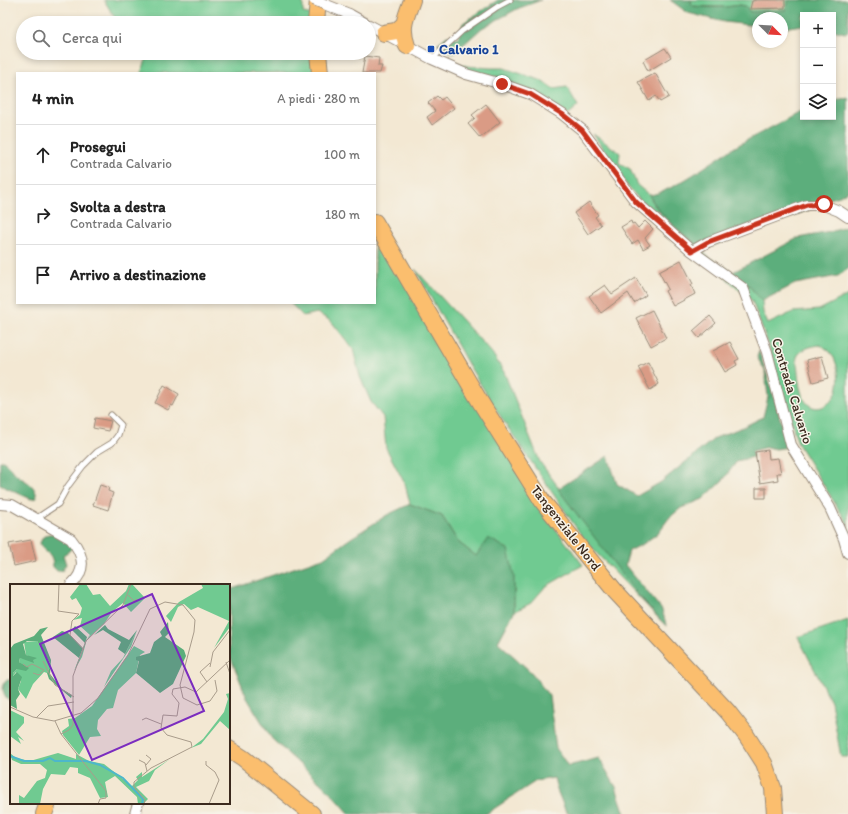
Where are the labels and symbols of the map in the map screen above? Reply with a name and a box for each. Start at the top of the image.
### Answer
north arrow [752,12,788,48]
place label: Calvario 1 [439,41,499,58]
marker: Calvario 1 [426,44,436,54]
route end [493,75,511,93]
route start [815,195,833,213]
street label: Contrada Calvario [768,336,816,446]
street label: Tangenziale Nord [527,482,605,575]
inset map [10,584,230,804]

